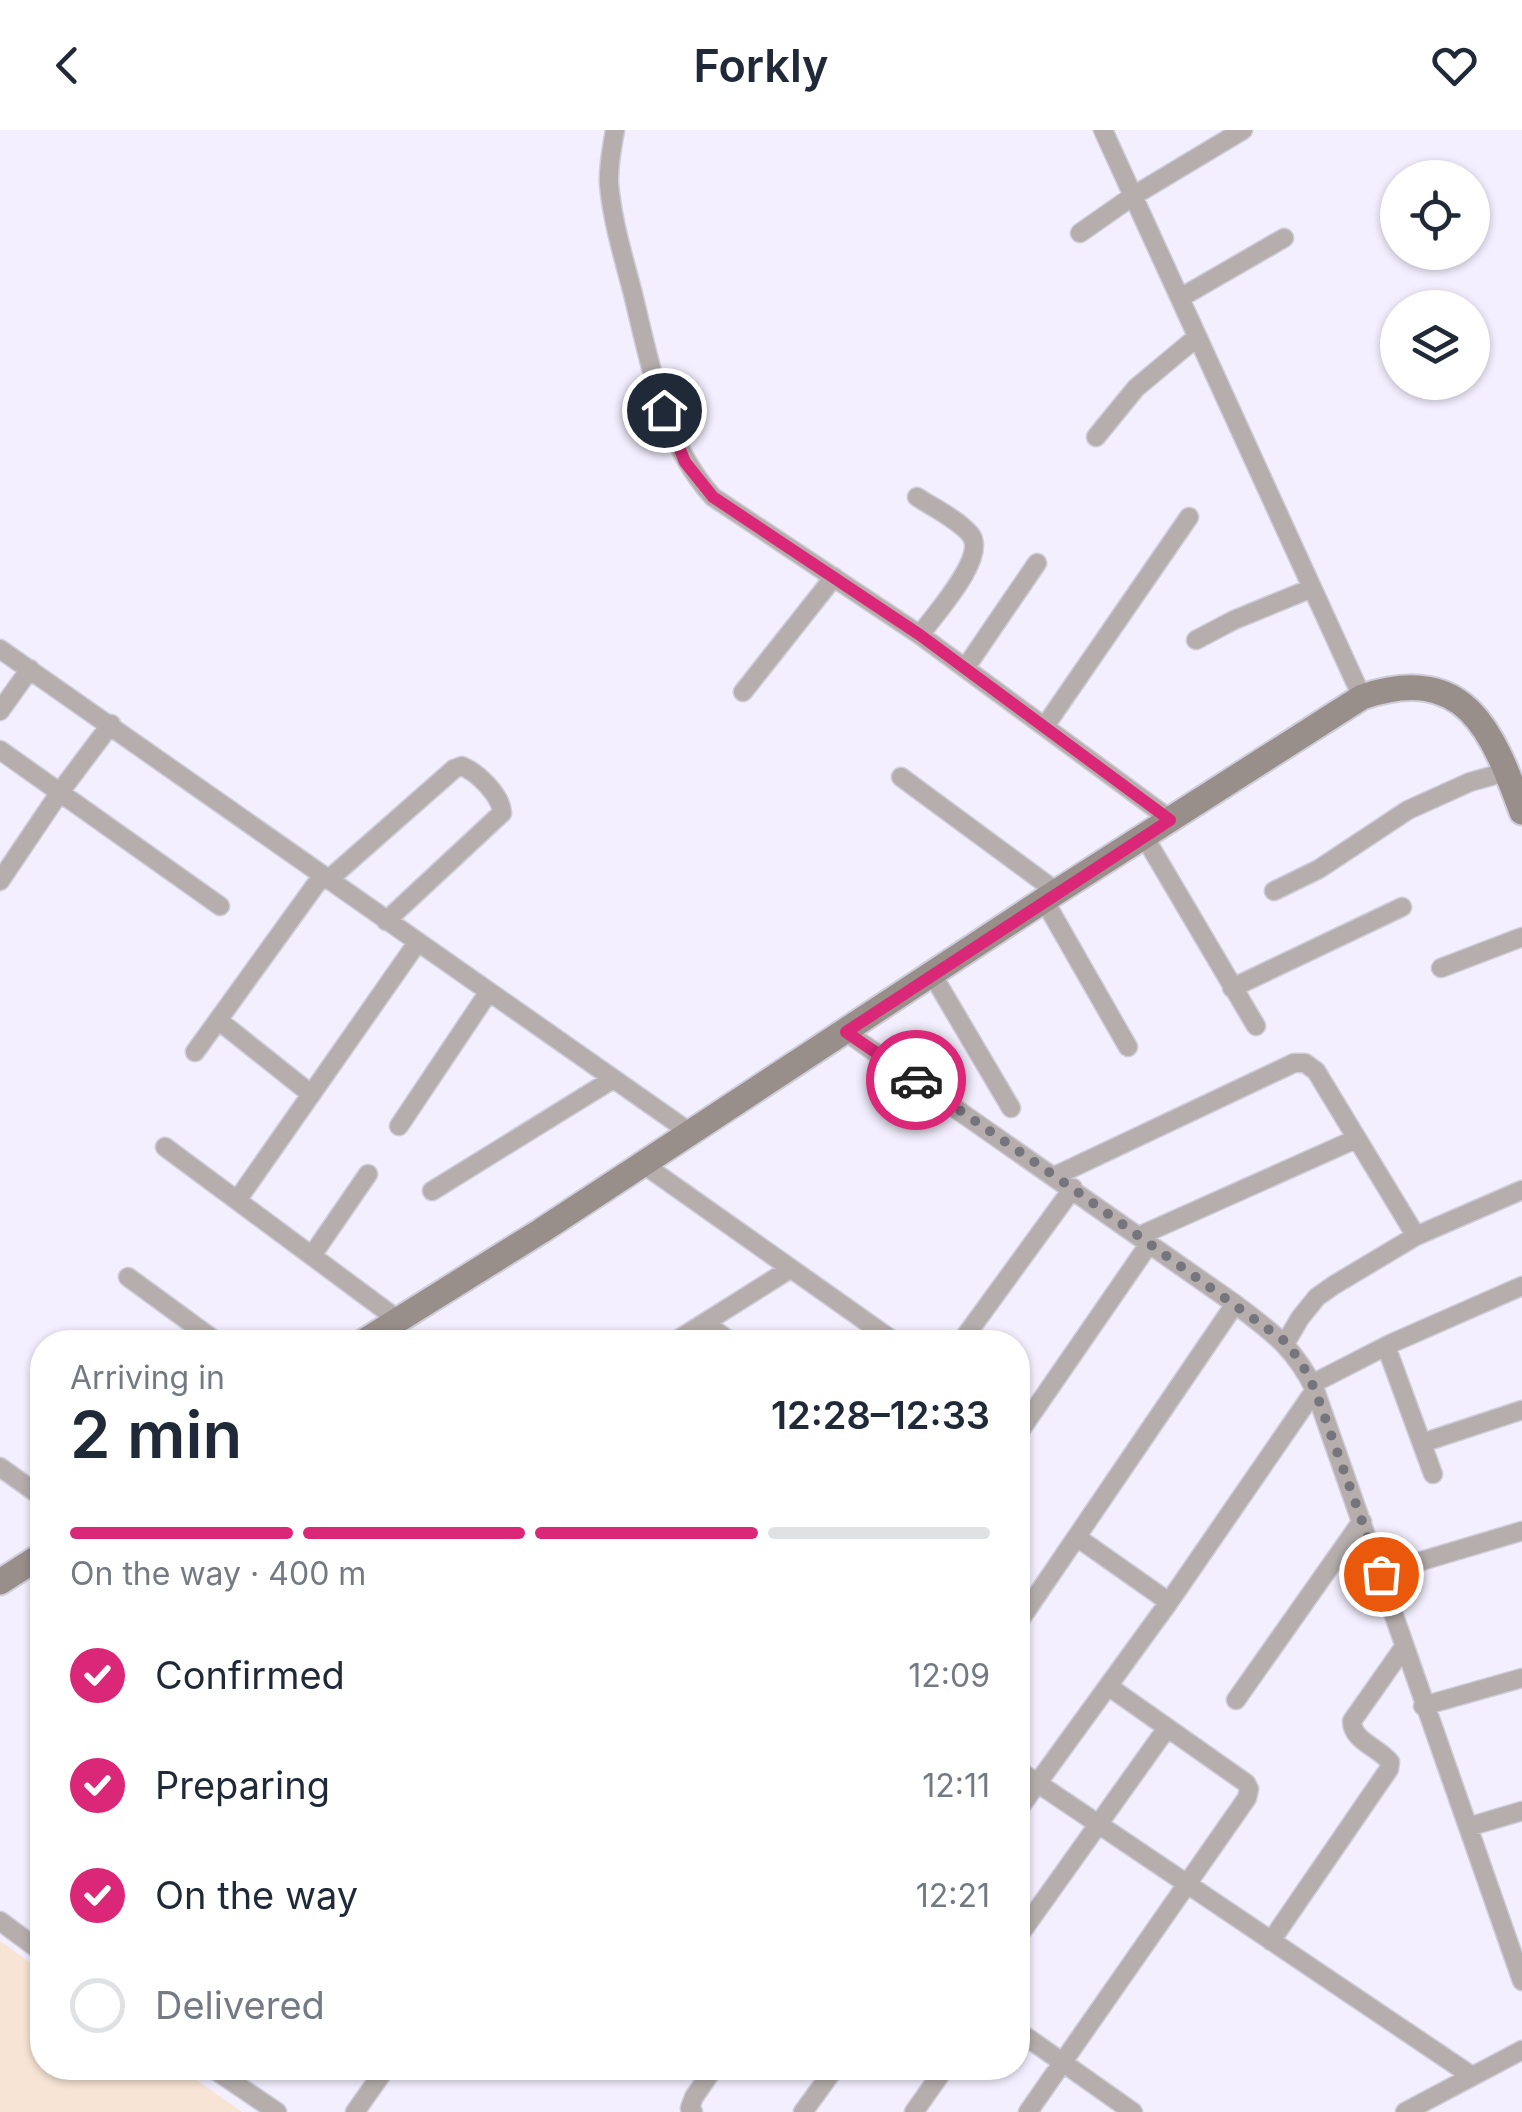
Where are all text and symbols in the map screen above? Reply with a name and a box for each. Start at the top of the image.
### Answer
icon: back [40,38,95,93]
text: Forkly [693,38,829,93]
icon: heart [1427,38,1482,93]
map controls [1380,160,1490,400]
button: locate [1380,160,1490,270]
button: layers [1380,290,1490,400]
pin [622,368,707,453]
icon: home [637,383,692,438]
courier [866,1030,966,1130]
icon: car [889,1053,944,1108]
text: Arriving in [70,1358,225,1397]
text: 12:28–12:33 [771,1392,990,1438]
text: 2 min [70,1395,242,1474]
pin [1339,1532,1424,1617]
icon: bag [1354,1547,1409,1602]
text: On the way · 400 m [70,1554,366,1593]
icon: check [70,1648,125,1703]
text: Confirmed [155,1652,345,1698]
text: 12:09 [908,1656,990,1695]
icon: check [70,1758,125,1813]
text: Preparing [155,1762,330,1808]
text: 12:11 [922,1766,990,1805]
icon: check [70,1868,125,1923]
text: On the way [155,1872,358,1918]
text: 12:21 [916,1876,990,1915]
text: Delivered [155,1982,325,2028]

